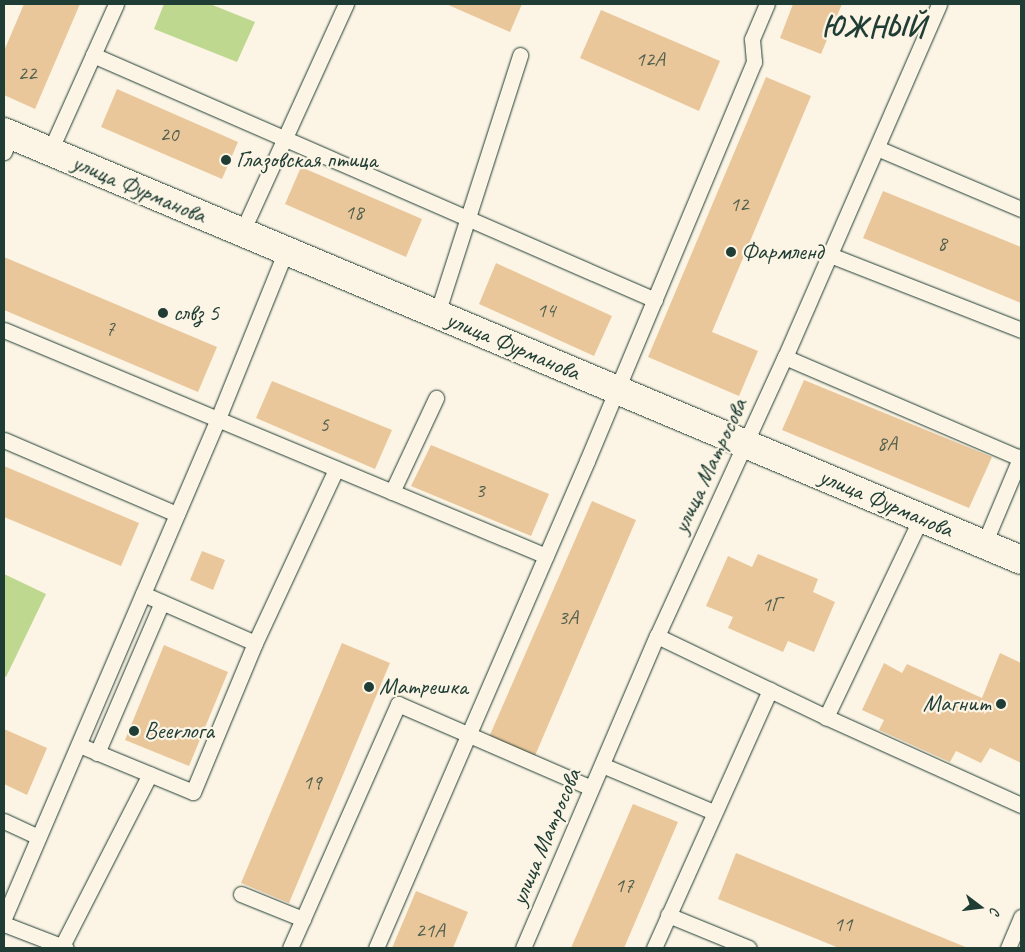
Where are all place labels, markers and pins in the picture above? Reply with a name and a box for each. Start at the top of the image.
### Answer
place label: Глазовская птица [236,146,378,174]
marker: Глазовская птица [220,154,232,166]
place label: Фармленд [741,238,823,266]
marker: Фармленд [725,246,737,258]
place label: слвз 5 [173,299,219,327]
marker: слвз 5 [157,307,169,319]
place label: Матрешка [379,673,468,701]
marker: Матрешка [363,681,375,693]
place label: Магнит [923,690,991,718]
marker: Магнит [995,698,1007,710]
place label: Beerлога [144,717,214,745]
marker: Beerлога [128,725,140,737]

